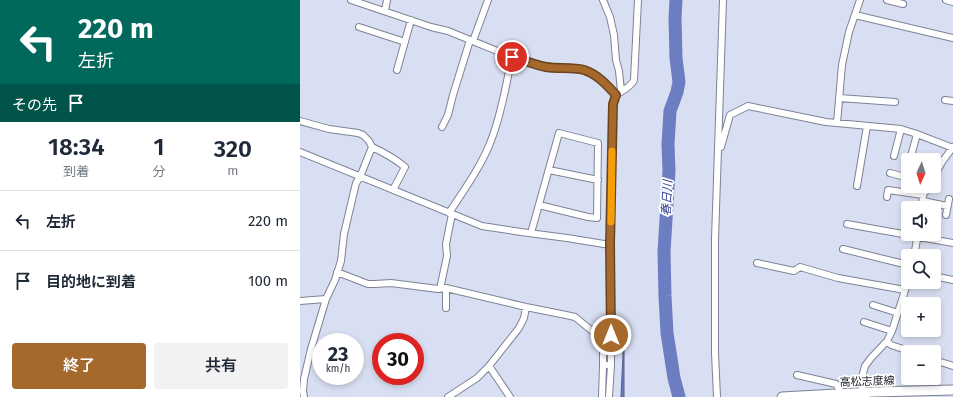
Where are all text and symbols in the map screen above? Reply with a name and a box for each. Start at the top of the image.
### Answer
text: 220 m [78,12,154,45]
icon: left [12,16,64,68]
pin [495,40,529,74]
icon: arrive [501,46,523,68]
text: 左折 [78,50,114,72]
icon: arrive [65,92,87,114]
text: その先 [12,96,57,114]
text: 18:34 [48,133,105,161]
text: 1 [154,133,165,161]
text: 320 [214,135,252,163]
north arrow [901,153,941,193]
map controls [901,153,941,385]
text: m [227,163,238,178]
text: 到着 [63,164,89,179]
text: 分 [153,164,166,179]
water label: 春日川 [659,178,675,216]
button: sound [901,201,941,241]
icon: left [12,210,34,232]
text: 220 m [248,212,288,230]
text: 左折 [46,213,76,231]
button: search [901,249,941,289]
icon: arrive [12,270,34,292]
text: 100 m [248,272,288,290]
text: 目的地に到着 [46,273,136,291]
button: + [901,297,941,337]
position arrow [590,314,632,356]
speed limit sign: 30 [372,333,424,385]
text: 23 [328,342,348,366]
button: 終了 [12,343,146,389]
button: 共有 [154,343,288,389]
button: − [901,345,941,385]
text: km/h [326,363,350,375]
street label: 高松志度線 [839,374,895,389]

